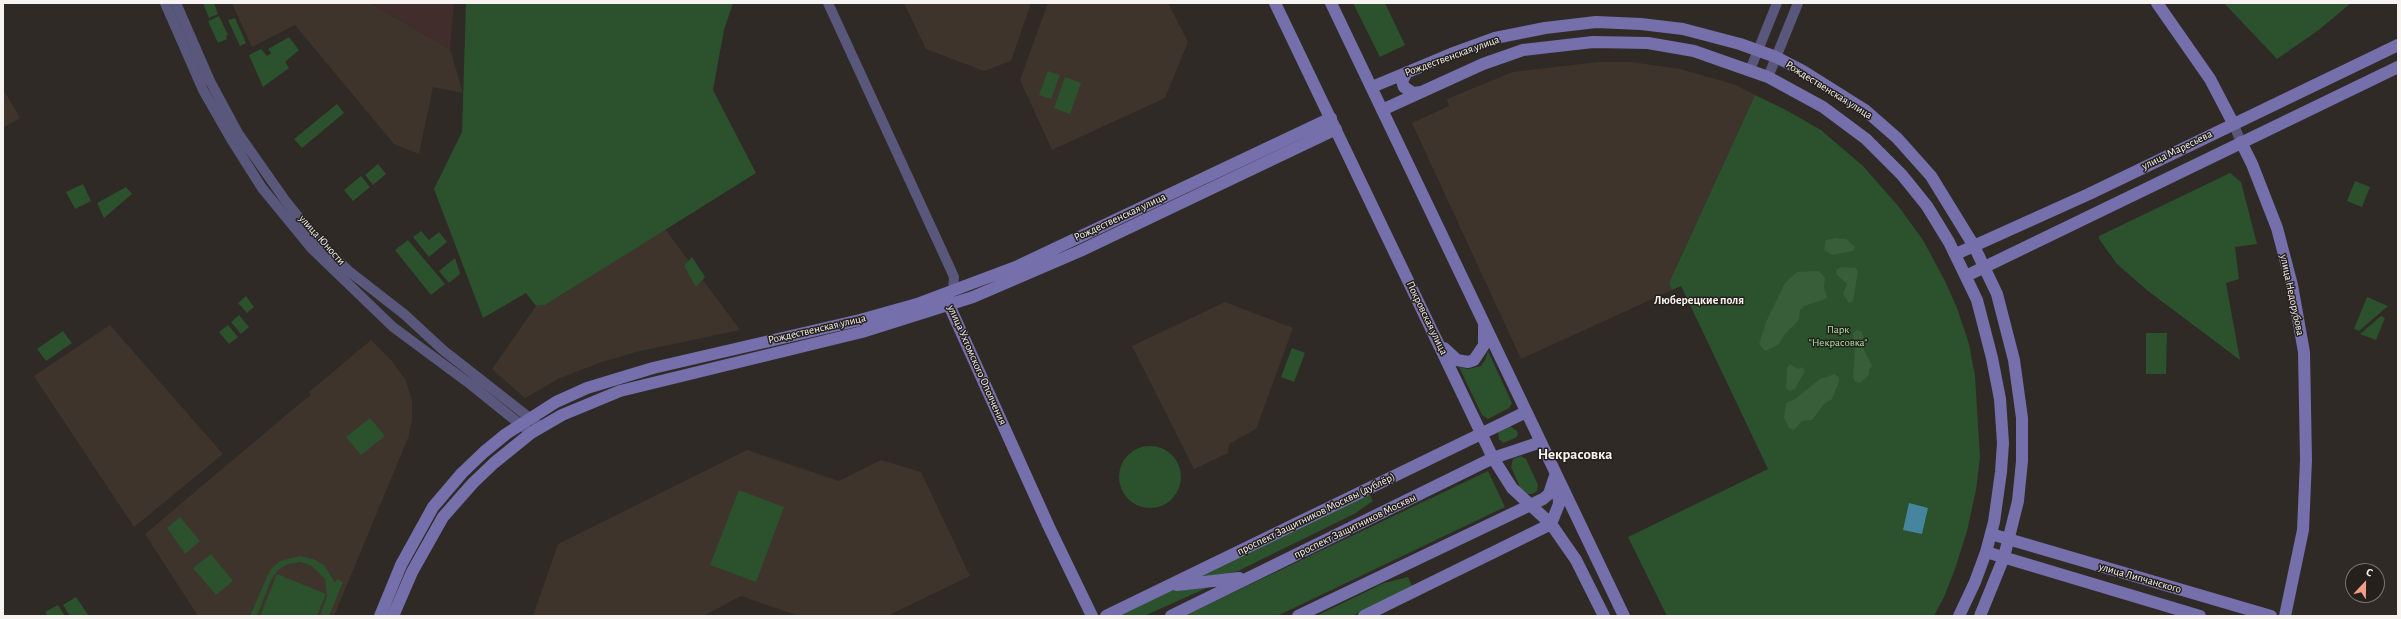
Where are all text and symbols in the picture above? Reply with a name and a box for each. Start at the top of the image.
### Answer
street label: Рождественская улица [1403,33,1501,79]
street label: Рождественская улица [1783,58,1875,122]
street label: улица Маресьева [2140,127,2214,173]
street label: Рождественская улица [1072,190,1168,244]
street label: улица Юности [296,212,348,268]
street label: улица Недорубова [2277,253,2307,337]
street label: Покровская улица [1403,279,1451,357]
district label: Люберецкие поля [1654,293,1744,307]
street label: улица Ухтомского Ополчения [945,303,1009,427]
street label: Рождественская улица [767,311,867,347]
park label: Парк "Некрасовка" [1809,323,1867,349]
district label: Некрасовка [1538,445,1612,463]
street label: проспект Защитников Москвы (дублёр) [1235,470,1397,558]
street label: проспект Защитников Москвы [1292,491,1418,561]
street label: улица Липчанского [2097,560,2183,596]
north arrow [2345,563,2385,603]
text: С [2364,566,2374,579]

